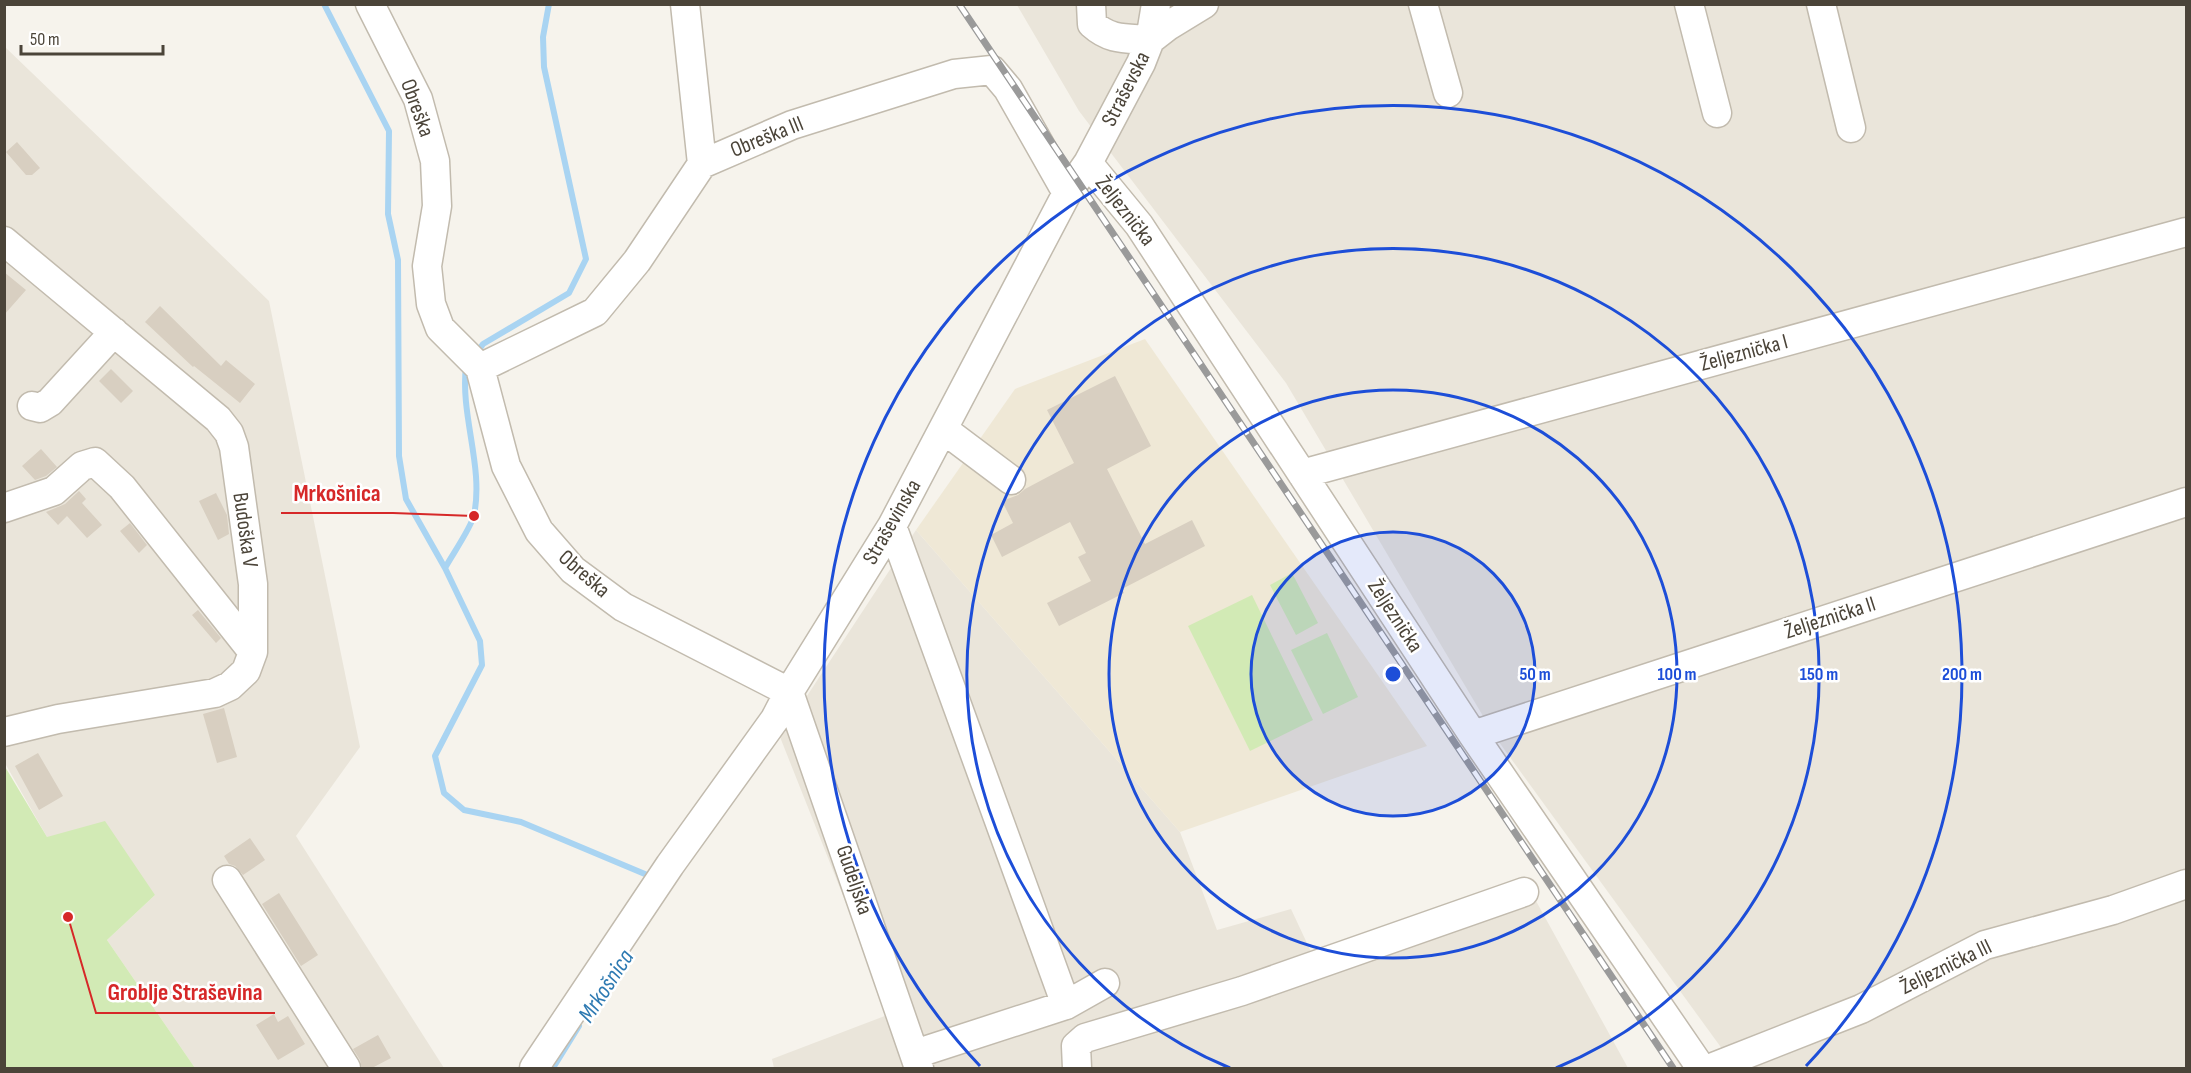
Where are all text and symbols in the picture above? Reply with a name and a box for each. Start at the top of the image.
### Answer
scale bar [21,18,164,56]
text: 50 m [30,29,60,50]
street label: Straševska [1096,47,1156,131]
street label: Obreška [394,75,440,141]
street label: Obreška III [727,110,807,164]
street label: Željeznička [1089,170,1161,252]
street label: Željeznička I [1697,328,1791,378]
callout: Mrkošnica [281,471,393,513]
street label: Straševinska [857,475,927,569]
text: Mrkošnica [293,479,381,508]
street label: Budoška V [226,491,264,569]
street label: Obreška [553,544,615,604]
street label: Željeznička [1361,574,1429,658]
street label: Željeznička II [1781,591,1879,645]
centre of rings [1383,664,1403,684]
text: 50 m [1519,664,1551,685]
text: 100 m [1658,664,1697,685]
text: 150 m [1800,664,1838,685]
text: 200 m [1942,664,1982,685]
street label: Gudeljska [830,842,878,918]
street label: Željeznička III [1896,933,1996,1001]
water label: Mrkošnica [572,944,640,1028]
callout: Groblje Straševina [96,971,275,1013]
text: Groblje Straševina [108,978,262,1007]

